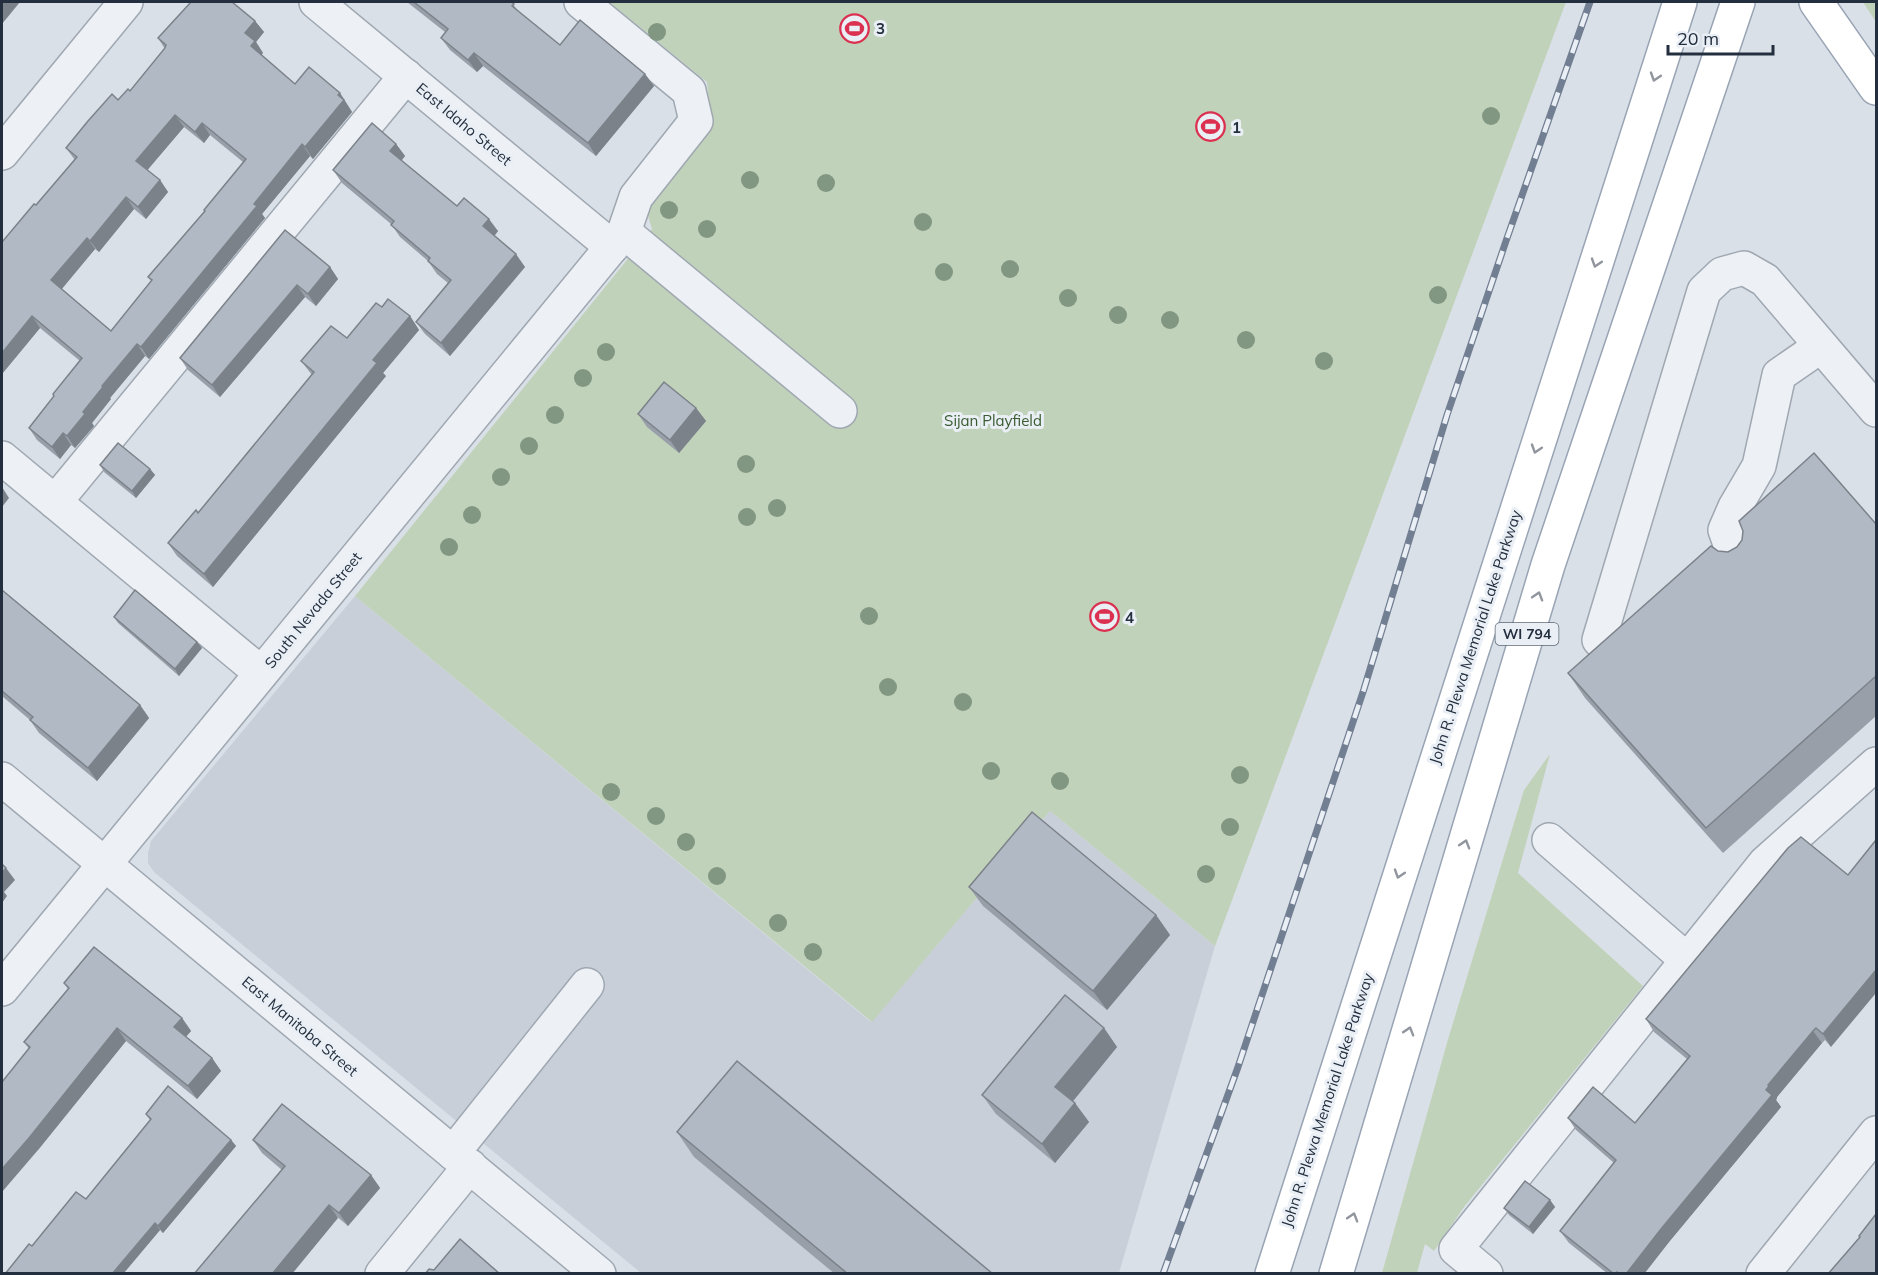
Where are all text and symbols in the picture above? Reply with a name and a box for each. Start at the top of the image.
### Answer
sports icon: 3 [839,12,871,44]
scale bar [1668,18,1773,56]
place label: 3 [876,19,885,38]
text: 20 m [1677,27,1719,50]
one-way arrow [1650,71,1663,82]
street label: East Idaho Street [412,79,516,169]
sports icon: 1 [1195,111,1227,143]
place label: 1 [1232,118,1241,137]
one-way arrow [1590,257,1603,268]
park label: Sijan Playfield [944,411,1042,430]
one-way arrow [1531,443,1543,454]
street label: John R. Plewa Memorial Lake Parkway [1425,507,1525,767]
street label: South Nevada Street [260,548,366,672]
one-way arrow [1531,592,1543,602]
sports icon: 4 [1088,601,1120,633]
place label: 4 [1125,608,1134,627]
road number: WI 794 [1496,623,1558,645]
one-way arrow [1458,839,1470,850]
one-way arrow [1394,868,1407,879]
street label: John R. Plewa Memorial Lake Parkway [1277,970,1377,1230]
street label: East Manitoba Street [238,972,362,1080]
one-way arrow [1402,1026,1414,1037]
one-way arrow [1346,1213,1358,1223]

